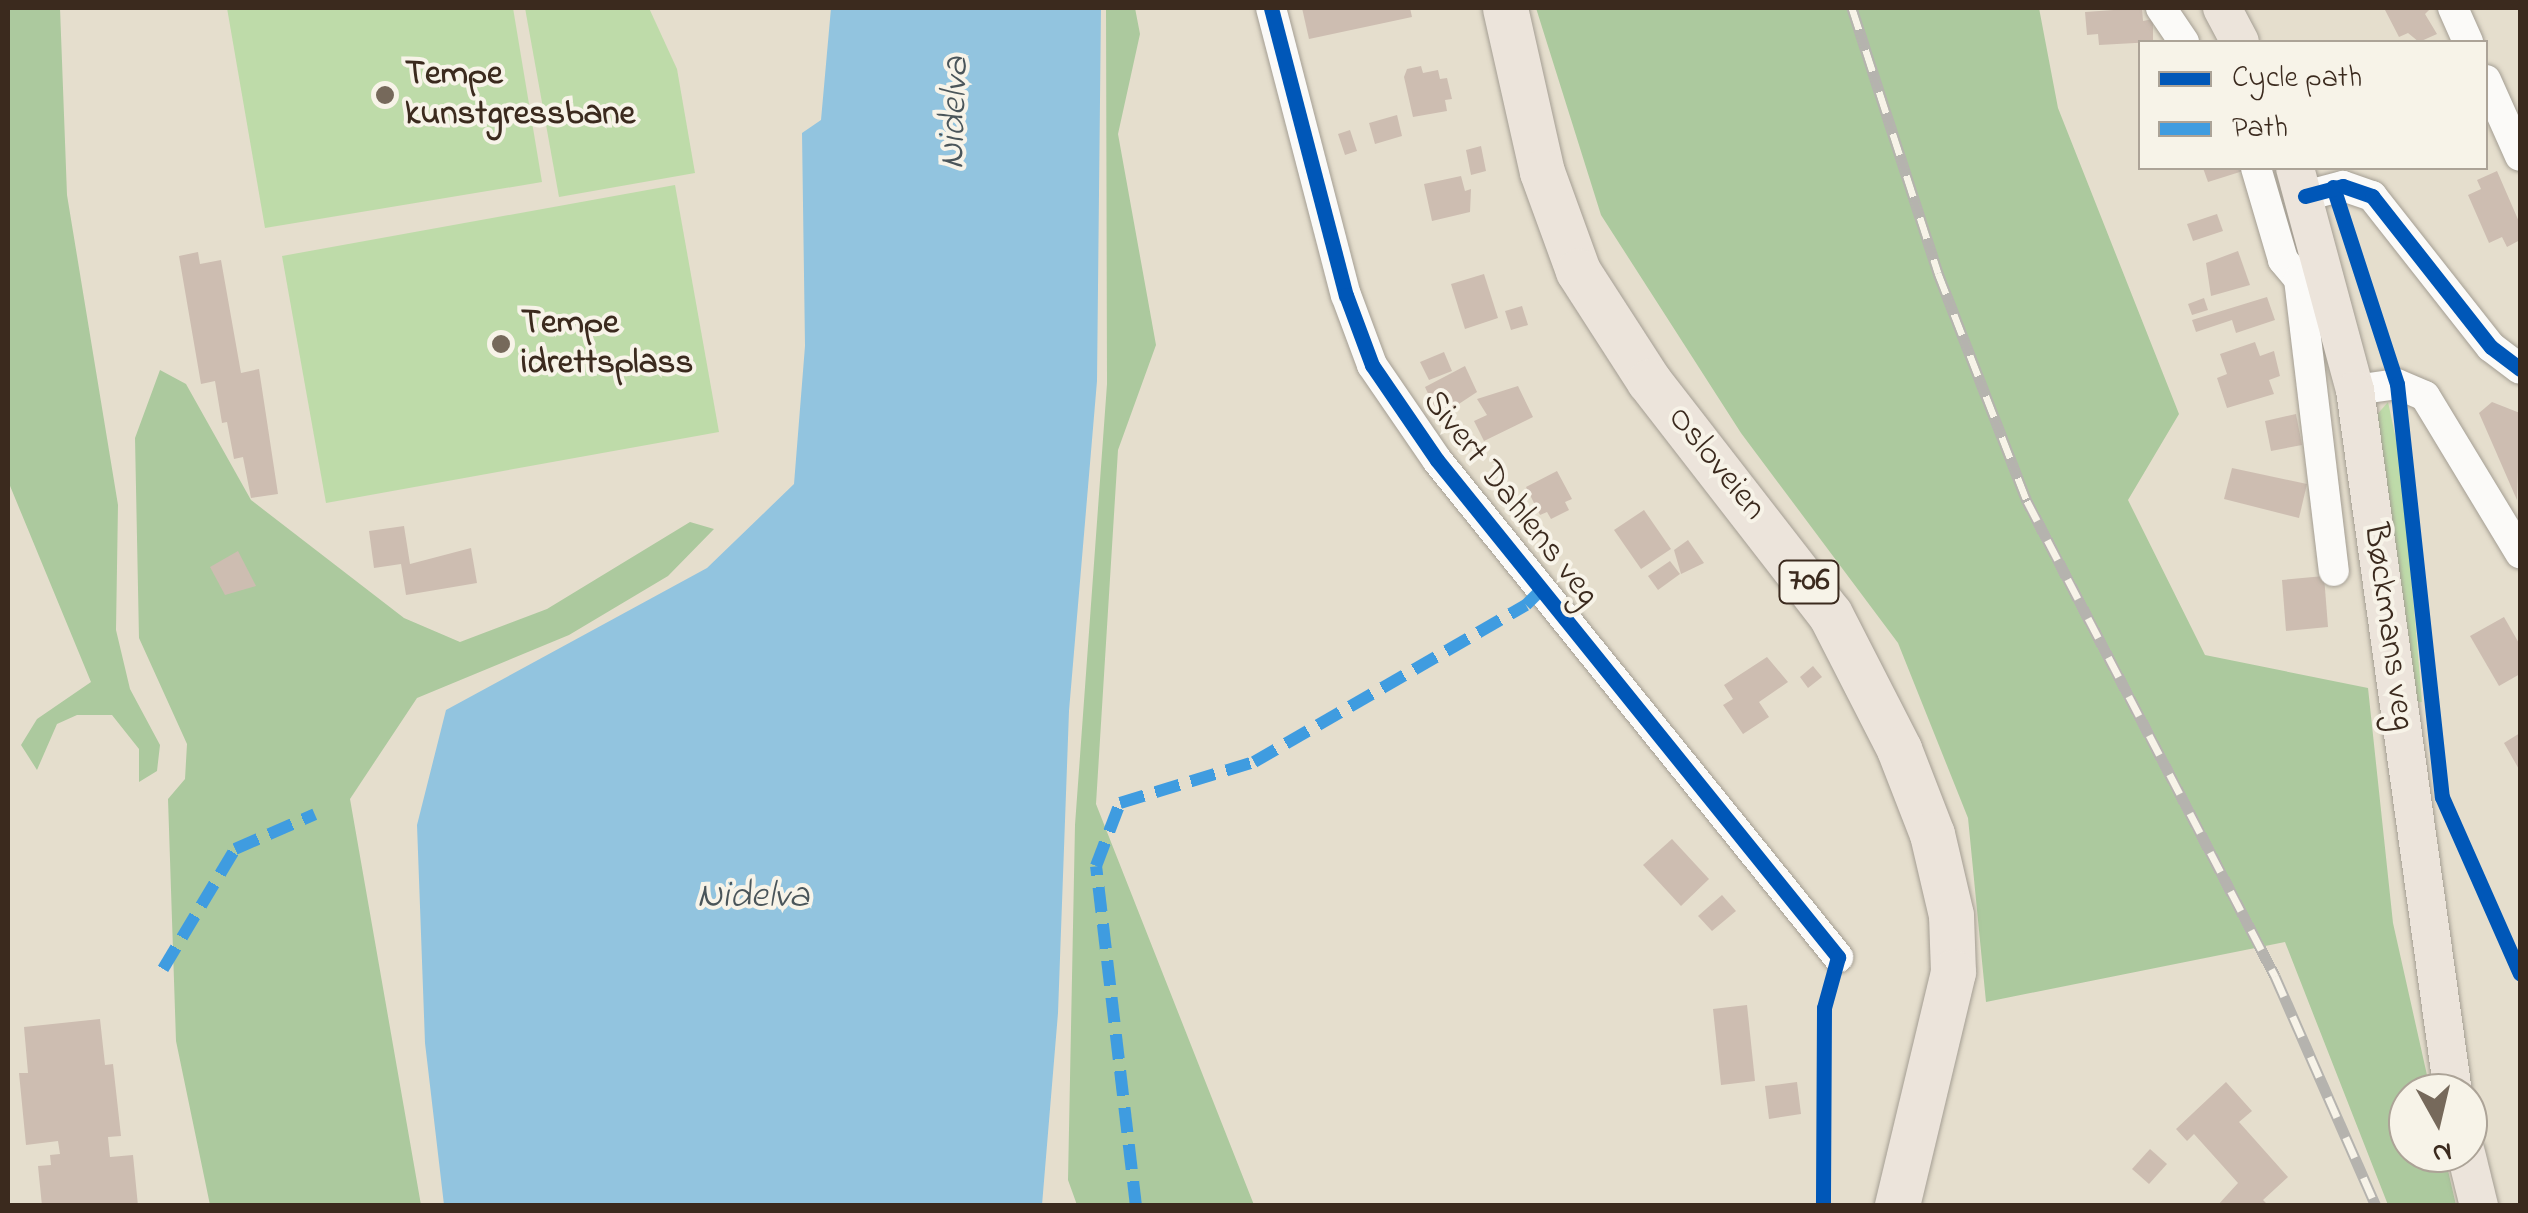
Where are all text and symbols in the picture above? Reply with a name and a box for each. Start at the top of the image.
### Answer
legend [2138,40,2488,170]
place label: Tempe kunstgressbane [405,54,635,136]
water label: Nidelva [931,56,981,170]
text: Cycle path [2232,57,2362,101]
marker: Tempe kunstgressbane [374,84,396,106]
text: Path [2232,107,2288,151]
place label: Tempe idrettsplass [521,303,693,385]
marker: Tempe idrettsplass [490,333,512,355]
street label: Sivert Dahlens veg [1413,382,1607,616]
street label: Osloveien [1657,399,1775,529]
street label: Bøckmans veg [2353,521,2423,733]
road number: 706 [1776,555,1842,609]
water label: Nidelva [697,875,809,921]
north arrow [2388,1073,2488,1173]
text: N [2430,1130,2454,1173]

